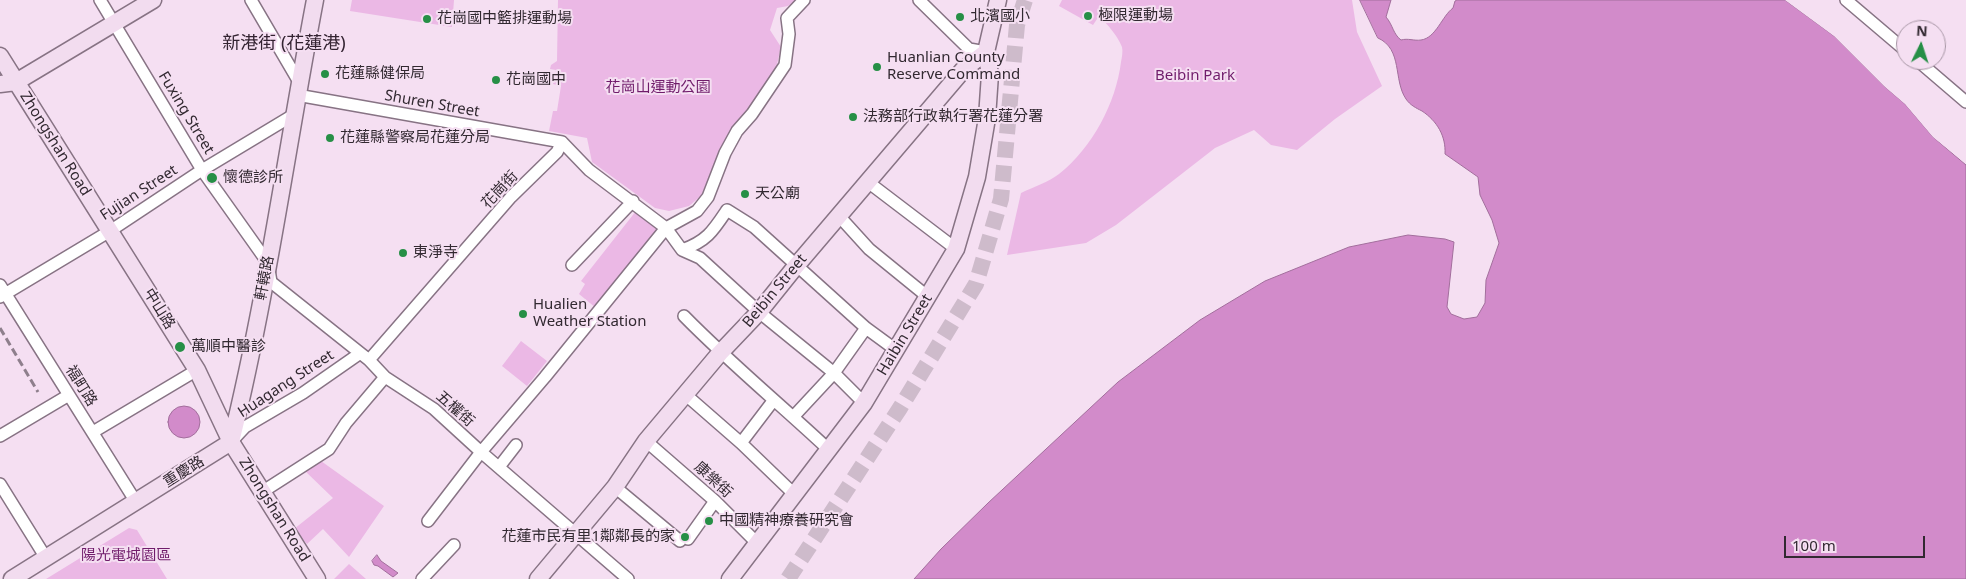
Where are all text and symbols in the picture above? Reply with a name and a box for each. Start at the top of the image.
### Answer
place label: 極限運動場 [1098,7,1173,25]
place label: 北濱國小 [970,8,1030,26]
place label: 花崗國中籃排運動場 [437,10,572,28]
marker: 極限運動場 [1082,10,1094,22]
marker: 北濱國小 [954,11,966,23]
marker: 花崗國中籃排運動場 [421,13,433,25]
north arrow [1896,20,1946,70]
text: N [1916,21,1928,40]
district label: 新港街 (花蓮港) [222,33,346,55]
place label: Huanlian County Reserve Command [887,49,1020,84]
marker: Huanlian County Reserve Command [871,61,883,73]
place label: 花蓮縣健保局 [335,65,425,83]
park label: Beibin Park [1155,67,1235,85]
street label: Fuxing Street [154,68,218,158]
marker: 花蓮縣健保局 [319,68,331,80]
place label: 花崗國中 [506,71,566,89]
marker: 花崗國中 [490,74,502,86]
park label: 花崗山運動公園 [606,79,710,97]
street label: Shuren Street [383,87,481,121]
street label: Zhongshan Road [16,89,94,199]
place label: 法務部行政執行署花蓮分署 [863,108,1043,126]
marker: 法務部行政執行署花蓮分署 [847,111,859,123]
place label: 花蓮縣警察局花蓮分局 [340,129,490,147]
marker: 花蓮縣警察局花蓮分局 [324,132,336,144]
street label: Fujian Street [97,161,181,225]
street label: 花崗街 [478,167,522,213]
place label: 懷德診所 [223,169,283,187]
marker: 懷德診所 [205,171,219,185]
place label: 天公廟 [755,185,800,203]
marker: 天公廟 [739,188,751,200]
place label: 東淨寺 [413,244,458,262]
marker: 東淨寺 [397,247,409,259]
street label: Beibin Street [739,251,811,331]
street label: 軒轅路 [252,254,278,302]
street label: 中山路 [139,285,179,333]
street label: Haibin Street [874,291,936,379]
place label: Hualien Weather Station [533,296,646,331]
marker: Hualien Weather Station [517,308,529,320]
place label: 萬順中醫診 [191,338,266,356]
marker: 萬順中醫診 [173,340,187,354]
street label: Huagang Street [235,346,337,422]
street label: 福町路 [61,362,101,410]
street label: 五權街 [432,387,478,431]
street label: 重慶路 [160,452,208,492]
street label: Zhongshan Road [235,455,313,565]
street label: 康樂街 [690,458,736,502]
place label: 中國精神療養研究會 [719,512,854,530]
marker: 中國精神療養研究會 [703,515,715,527]
scale bar [1786,526,1927,558]
place label: 花蓮市民有里1鄰鄰長的家 [501,528,675,546]
marker: 花蓮市民有里1鄰鄰長的家 [679,531,691,543]
text: 100 m [1792,535,1836,555]
park label: 陽光電城園區 [81,547,171,565]

